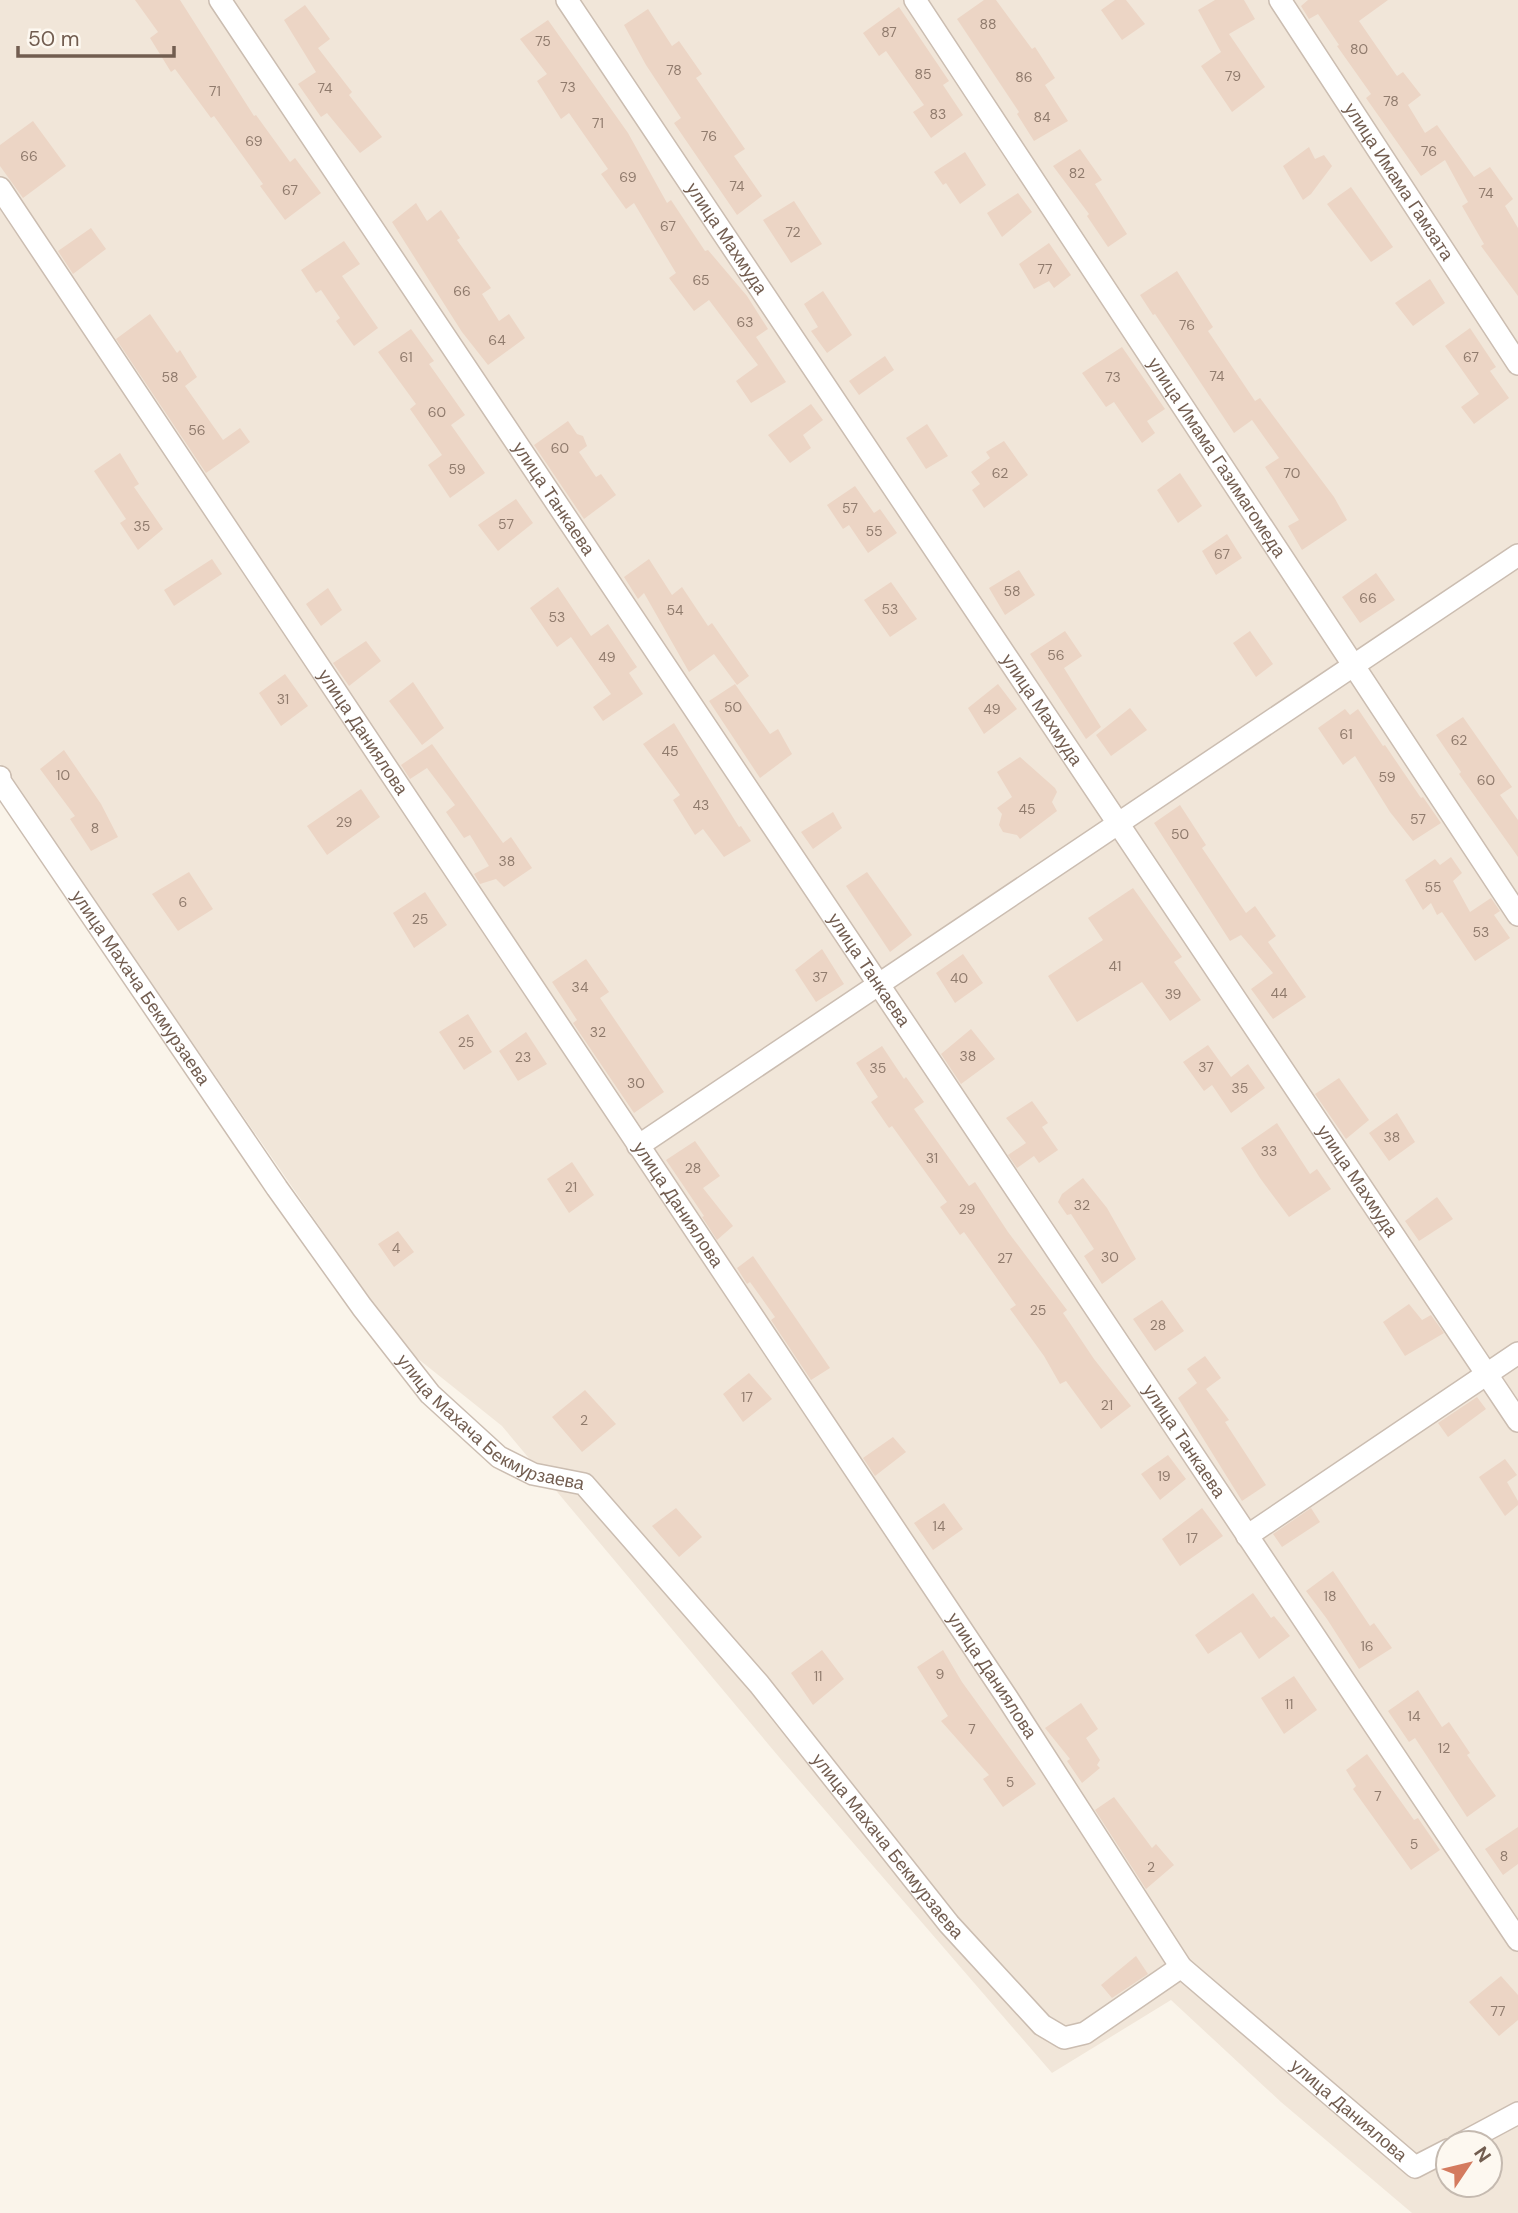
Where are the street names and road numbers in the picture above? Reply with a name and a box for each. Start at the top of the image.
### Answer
street label: улица Имама Гамзата [1338,98,1460,266]
street label: улица Махмуда [680,178,773,300]
street label: улица Имама Газимагомеда [1142,353,1292,563]
street label: улица Танкаева [507,437,601,561]
street label: улица Махмуда [996,649,1089,771]
street label: улица Даниялова [312,664,414,800]
street label: улица Махача Бекмурзаева [66,886,216,1091]
street label: улица Танкаева [822,908,916,1032]
street label: улица Махмуда [1311,1120,1404,1242]
street label: улица Даниялова [628,1137,729,1273]
street label: улица Махача Бекмурзаева [391,1349,587,1496]
street label: улица Танкаева [1138,1380,1232,1504]
street label: улица Даниялова [942,1608,1043,1744]
street label: улица Махача Бекмурзаева [806,1748,969,1945]
street label: улица Даниялова [1285,2054,1413,2168]

